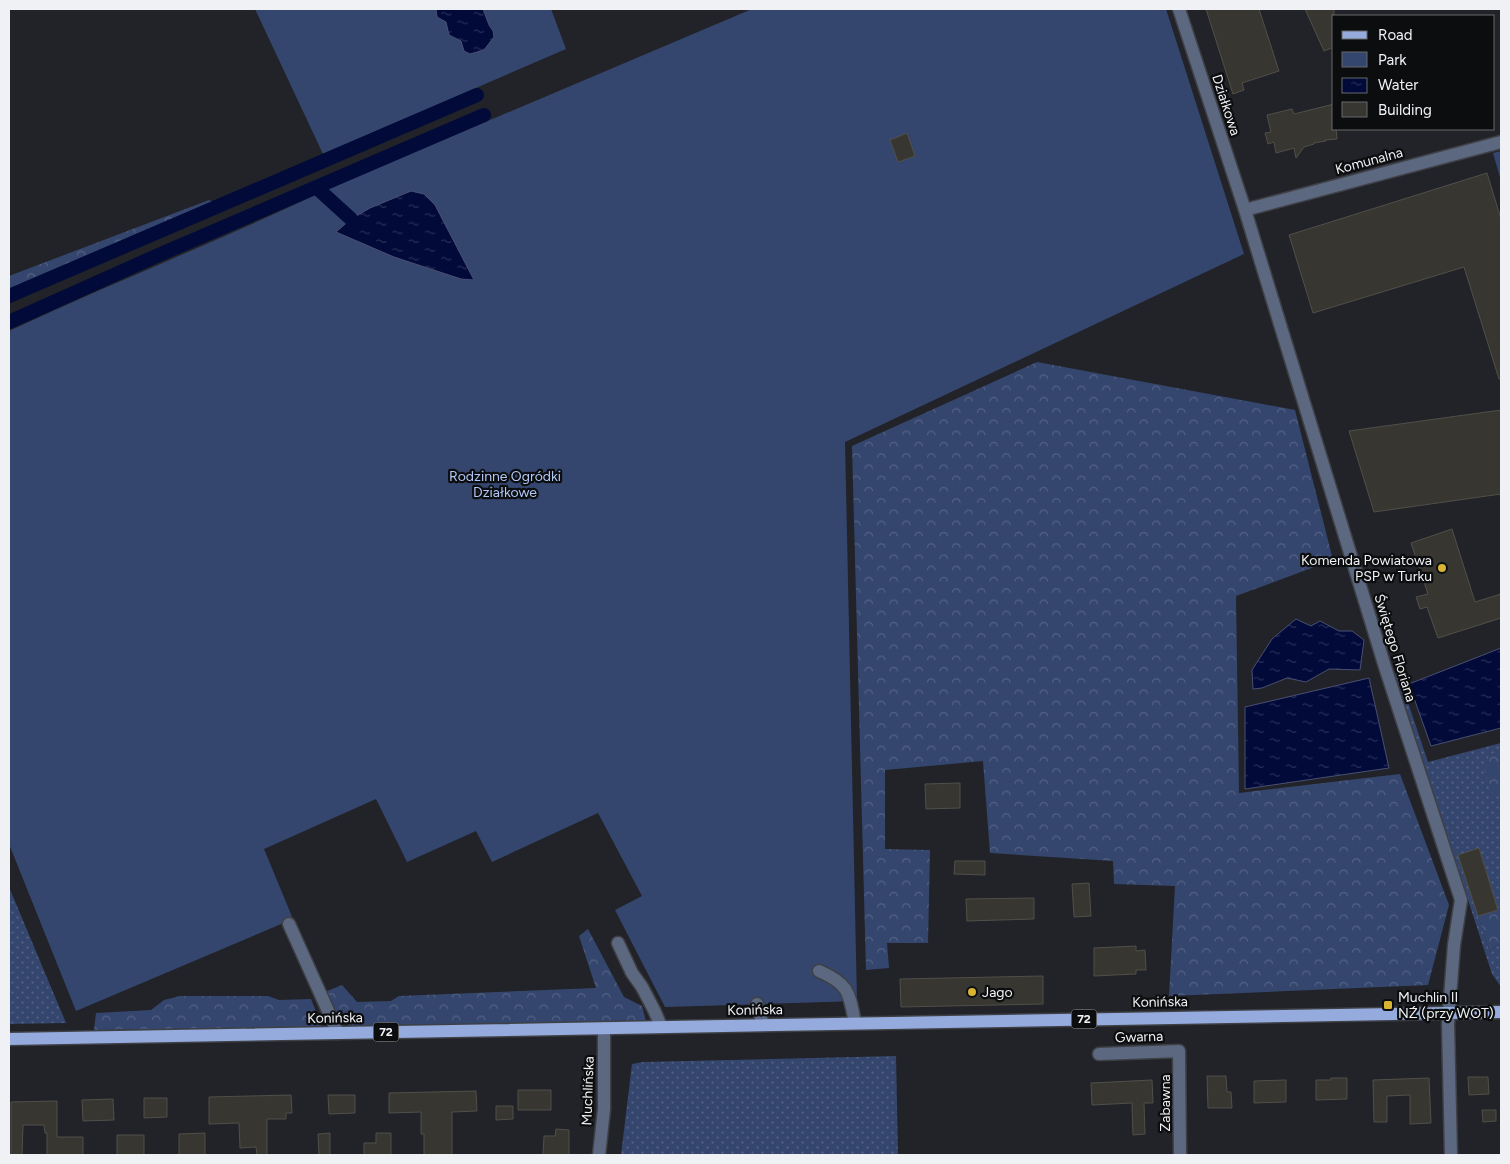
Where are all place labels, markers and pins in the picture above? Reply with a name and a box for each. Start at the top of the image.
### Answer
place label: Komenda Powiatowa PSP w Turku [1301,552,1432,585]
marker: Komenda Powiatowa PSP w Turku [1436,562,1448,574]
place label: Jago [982,984,1013,1001]
marker: Jago [966,986,978,998]
place label: Muchlin II NŹ (przy WOT) [1398,989,1494,1022]
marker: Muchlin II NŹ (przy WOT) [1382,999,1394,1011]

